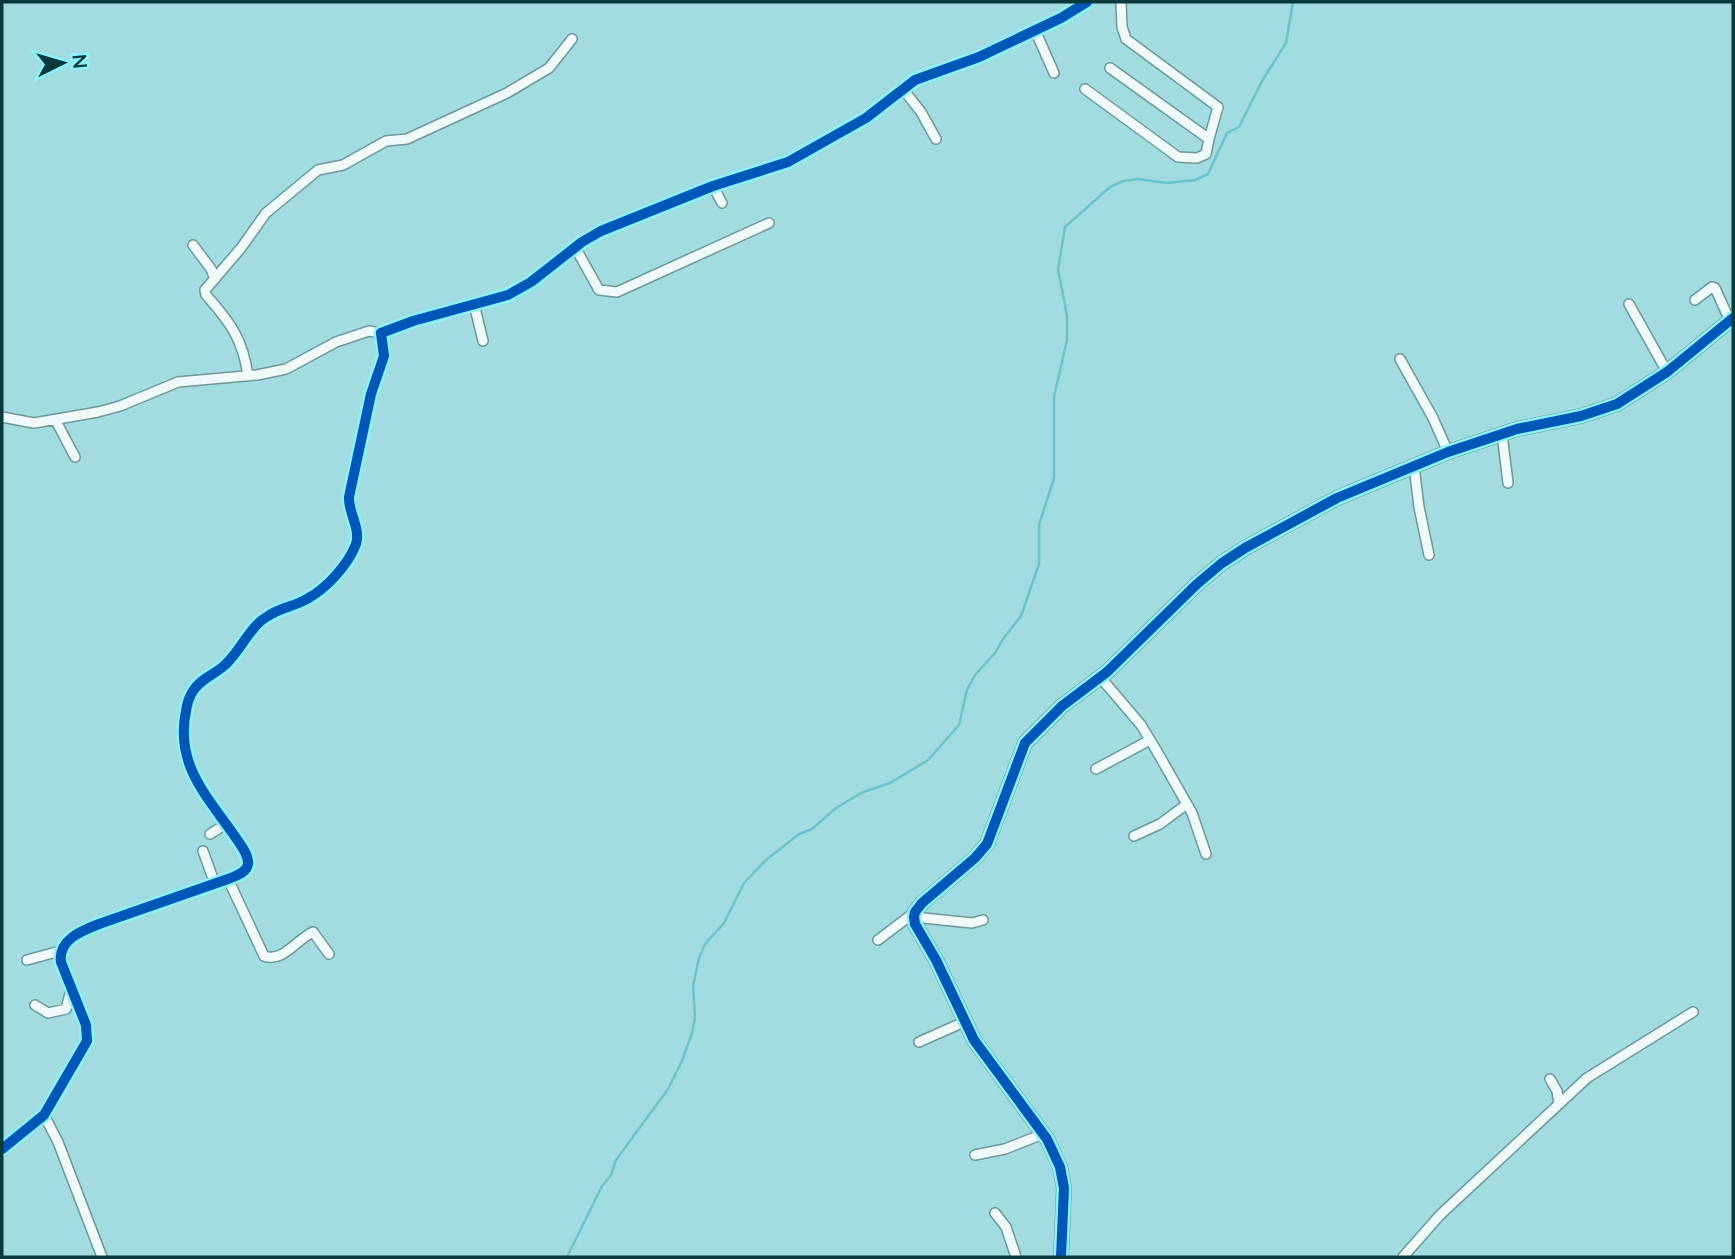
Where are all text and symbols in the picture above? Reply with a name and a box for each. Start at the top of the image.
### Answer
north arrow [28,28,98,98]
text: N [68,53,93,70]

